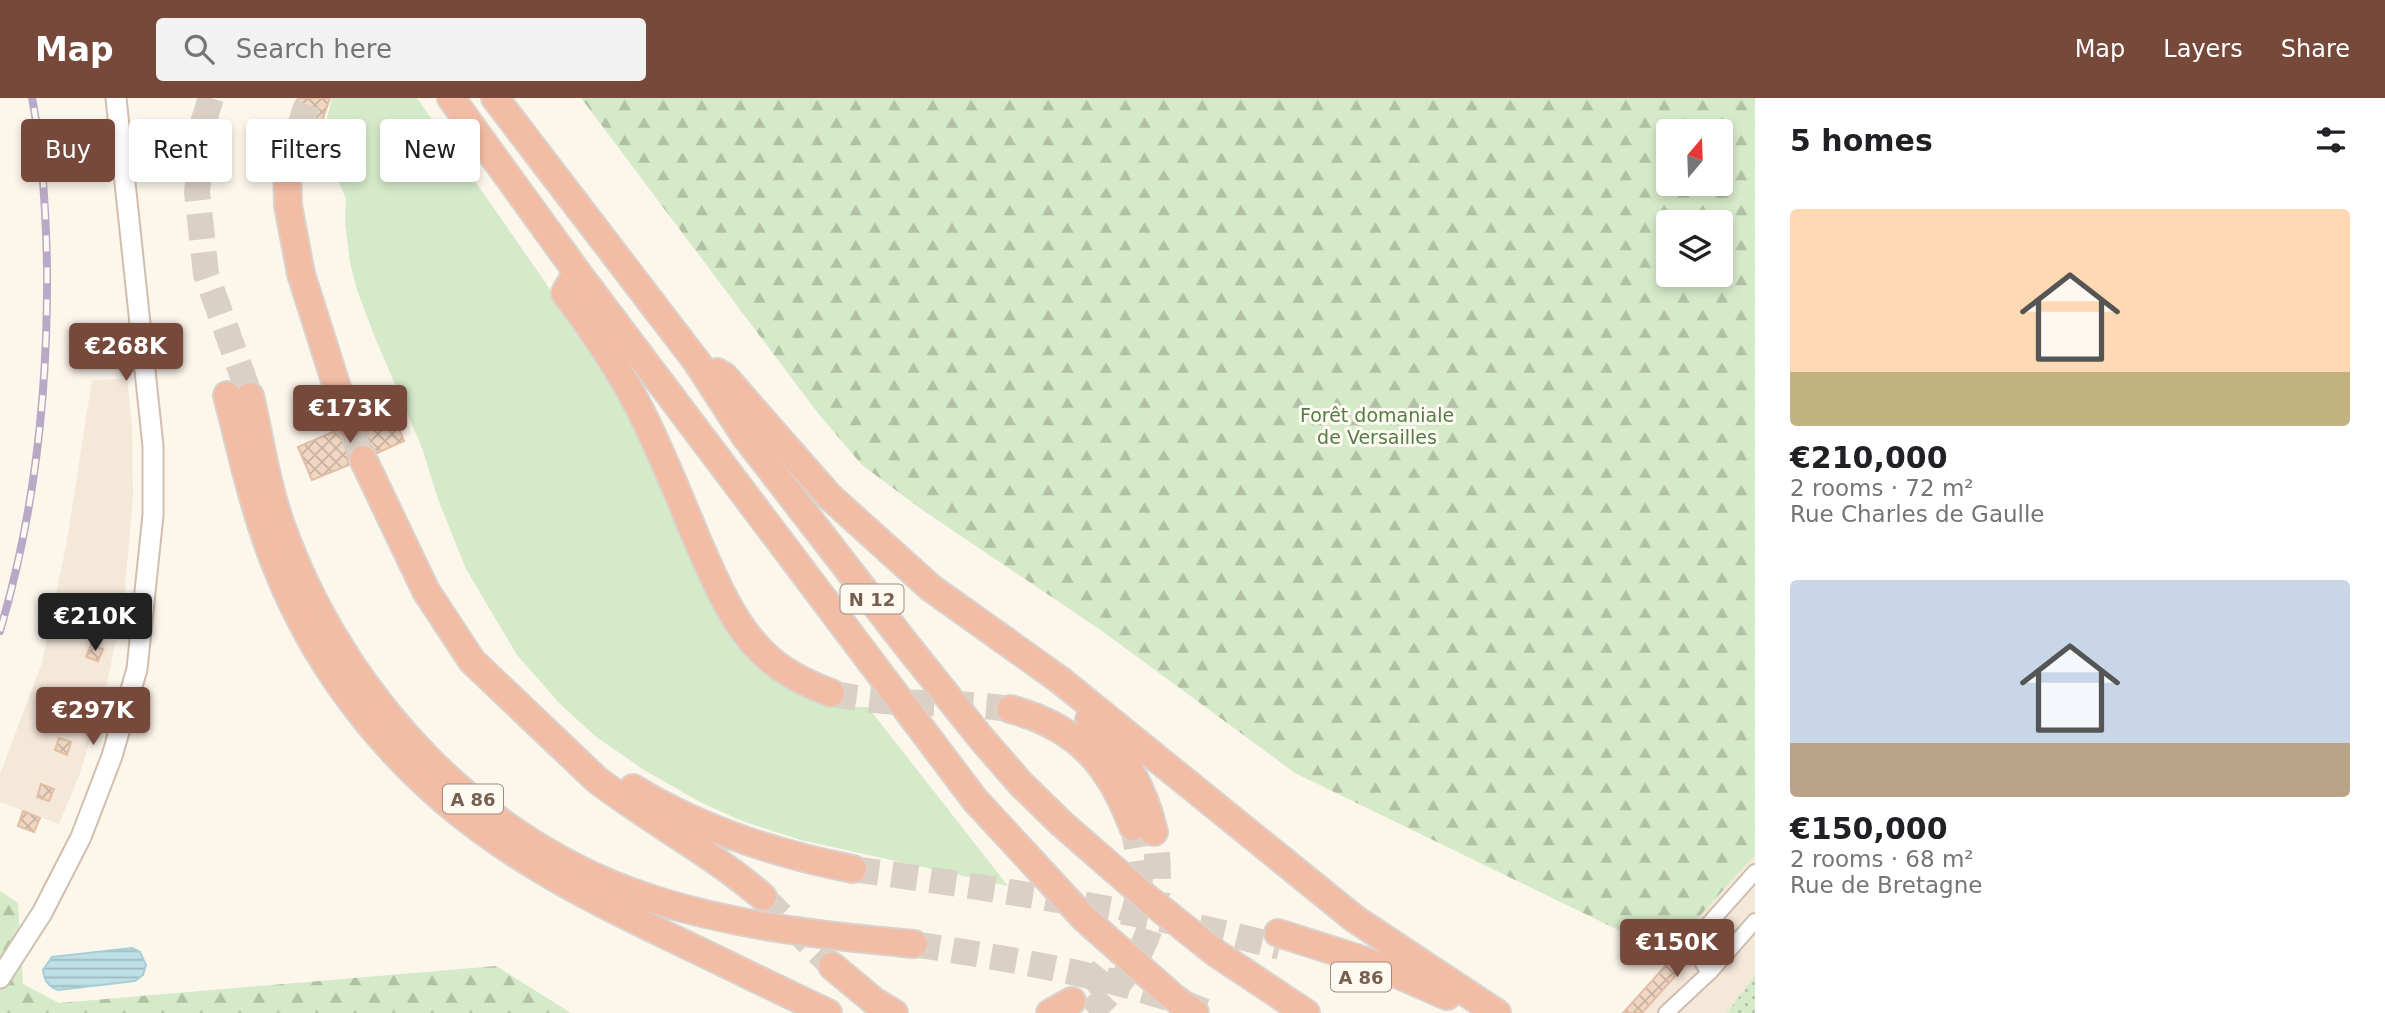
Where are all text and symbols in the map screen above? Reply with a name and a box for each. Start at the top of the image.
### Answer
search box [156,18,646,81]
text: Map [35,30,114,69]
icon: search [180,30,218,68]
text: Search here [236,34,392,64]
text: Map [2075,35,2125,63]
text: Layers [2163,35,2243,63]
text: Share [2281,35,2350,63]
chip: Buy [21,119,115,182]
chip: Rent [129,119,232,182]
chip: Filters [246,119,366,182]
chip: New [380,119,480,182]
north arrow [1656,119,1732,196]
map controls [1656,119,1733,287]
icon: filters [2312,121,2350,159]
text: 5 homes [1790,123,1933,158]
button: layers [1656,210,1733,287]
icon: home [2007,254,2133,380]
pin: €268K [77,324,175,383]
text: €268K [85,333,167,359]
pin: €173K [301,386,399,445]
text: €173K [309,395,391,421]
park label: Forêt domaniale de Versailles [1300,404,1454,448]
text: €210,000 [1790,440,1948,475]
text: 2 rooms · 72 m² [1790,475,1974,501]
text: Rue Charles de Gaulle [1790,501,2045,527]
road number: N 12 [840,584,903,614]
pin: €210K [46,594,144,653]
text: €210K [54,603,136,629]
icon: home [2007,625,2133,751]
pin: €297K [44,688,142,747]
text: €297K [52,697,134,723]
road number: A 86 [443,784,503,814]
text: €150,000 [1790,811,1948,846]
text: 2 rooms · 68 m² [1790,846,1974,872]
text: Rue de Bretagne [1790,872,1982,898]
pin: €150K [1628,920,1726,979]
text: €150K [1636,929,1718,955]
road number: A 86 [1331,962,1391,992]

